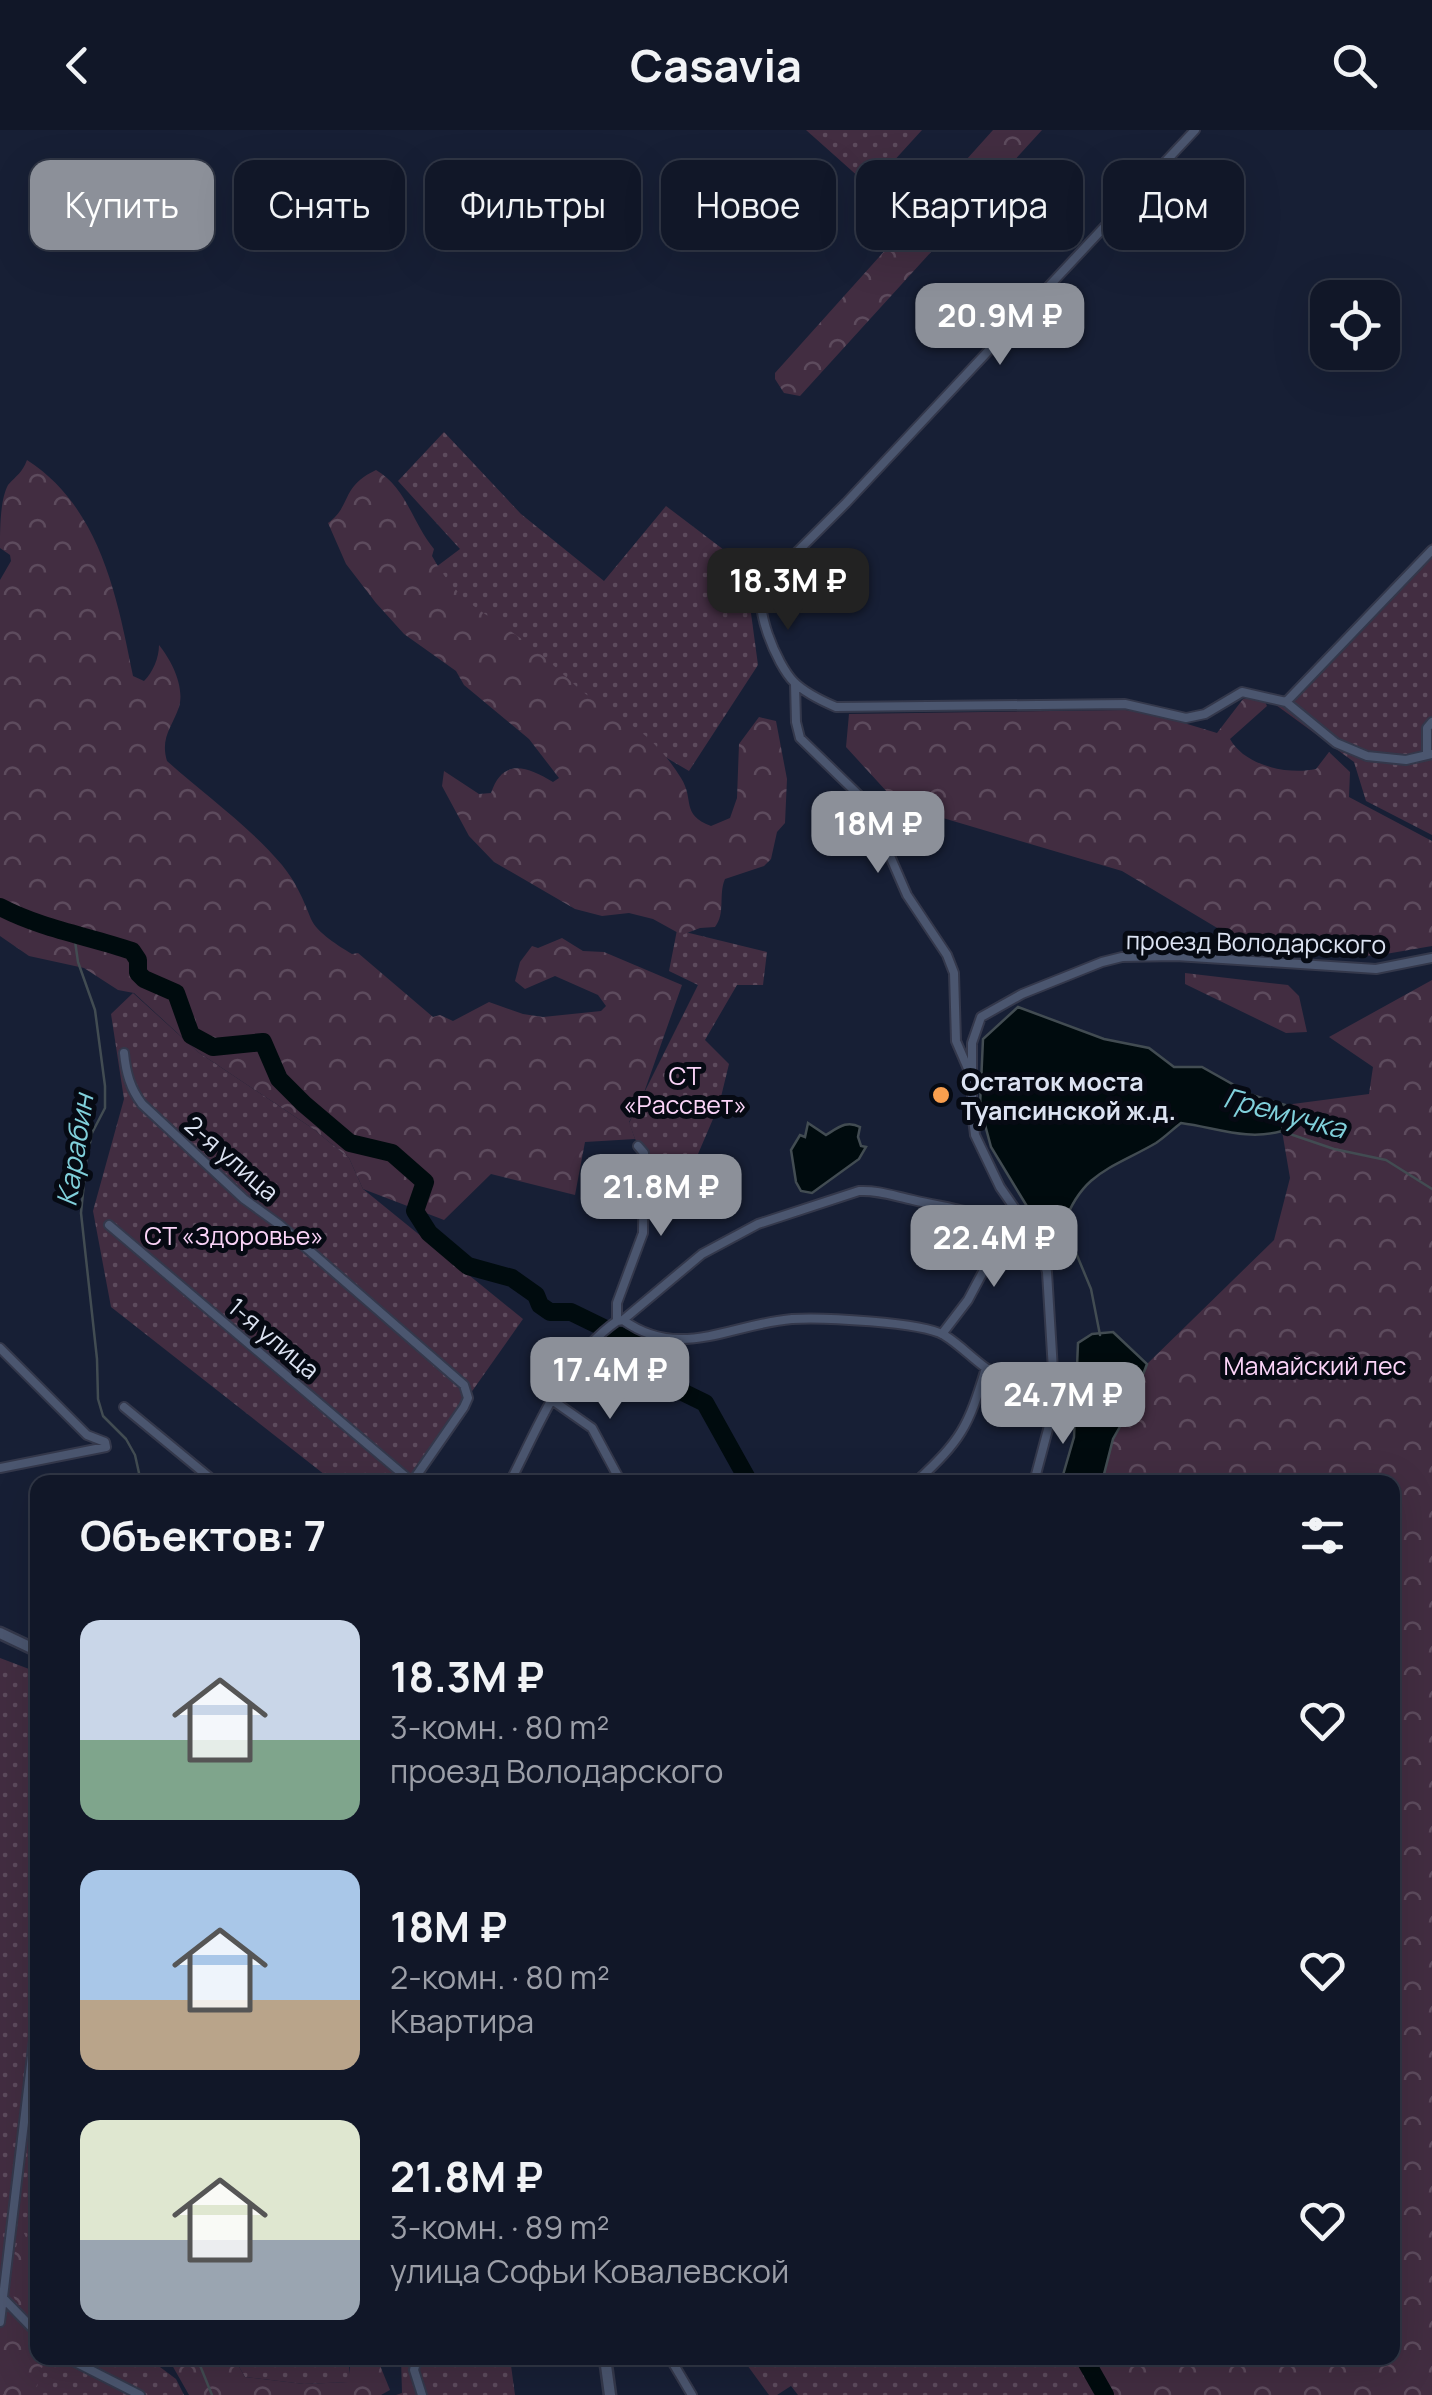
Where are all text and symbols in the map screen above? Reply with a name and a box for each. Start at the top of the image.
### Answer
text: Casavia [630,34,802,96]
icon: back [50,38,105,93]
icon: search [1327,38,1382,93]
chip: Купить [30,160,214,250]
chip: Снять [234,160,405,250]
chip: Фильтры [425,160,641,250]
chip: Новое [661,160,836,250]
chip: Квартира [856,160,1083,250]
chip: Дом [1103,160,1244,250]
map controls [1310,280,1400,370]
button: locate [1310,280,1400,370]
pin: 20.9M ₽ [908,283,1092,368]
text: 20.9M ₽ [937,293,1063,337]
pin: 18.3M ₽ [696,548,880,633]
text: 18.3M ₽ [729,558,847,602]
pin: 18M ₽ [808,791,948,876]
text: 18M ₽ [833,801,923,845]
street label: проезд Володарского [1125,922,1387,962]
park label: СТ «Рассвет» [623,1058,747,1122]
place label: Остаток моста Туапсинской ж.д. [961,1064,1176,1128]
water label: Гремучка [1220,1077,1352,1147]
marker: Остаток моста Туапсинской ж.д. [930,1084,952,1106]
water label: Карабин [46,1089,102,1209]
street label: 2-я улица [177,1107,287,1209]
pin: 21.8M ₽ [569,1154,753,1239]
text: 21.8M ₽ [603,1164,719,1208]
pin: 22.4M ₽ [902,1205,1086,1290]
text: 22.4M ₽ [933,1215,1055,1259]
park label: СТ «Здоровье» [144,1218,324,1253]
street label: 1-я улица [221,1289,327,1387]
pin: 17.4M ₽ [518,1337,702,1422]
text: 17.4M ₽ [552,1347,668,1391]
park label: Мамайский лес [1224,1348,1407,1383]
pin: 24.7M ₽ [971,1362,1155,1447]
text: 24.7M ₽ [1003,1372,1123,1416]
text: Объектов: 7 [80,1506,326,1564]
icon: filters [1295,1508,1350,1563]
text: 18.3M ₽ [390,1647,544,1705]
icon: home [160,1660,280,1780]
icon: heart [1295,1693,1350,1748]
text: 3-комн. · 80 m² [390,1705,609,1749]
text: проезд Володарского [390,1749,723,1793]
text: 18M ₽ [390,1897,507,1955]
icon: home [160,1910,280,2030]
icon: heart [1295,1943,1350,1998]
text: 2-комн. · 80 m² [390,1955,610,1999]
text: Квартира [390,1999,534,2043]
text: 21.8M ₽ [390,2147,543,2205]
icon: home [160,2160,280,2280]
icon: heart [1295,2193,1350,2248]
text: 3-комн. · 89 m² [390,2205,610,2249]
text: улица Софьи Ковалевской [390,2249,789,2293]

